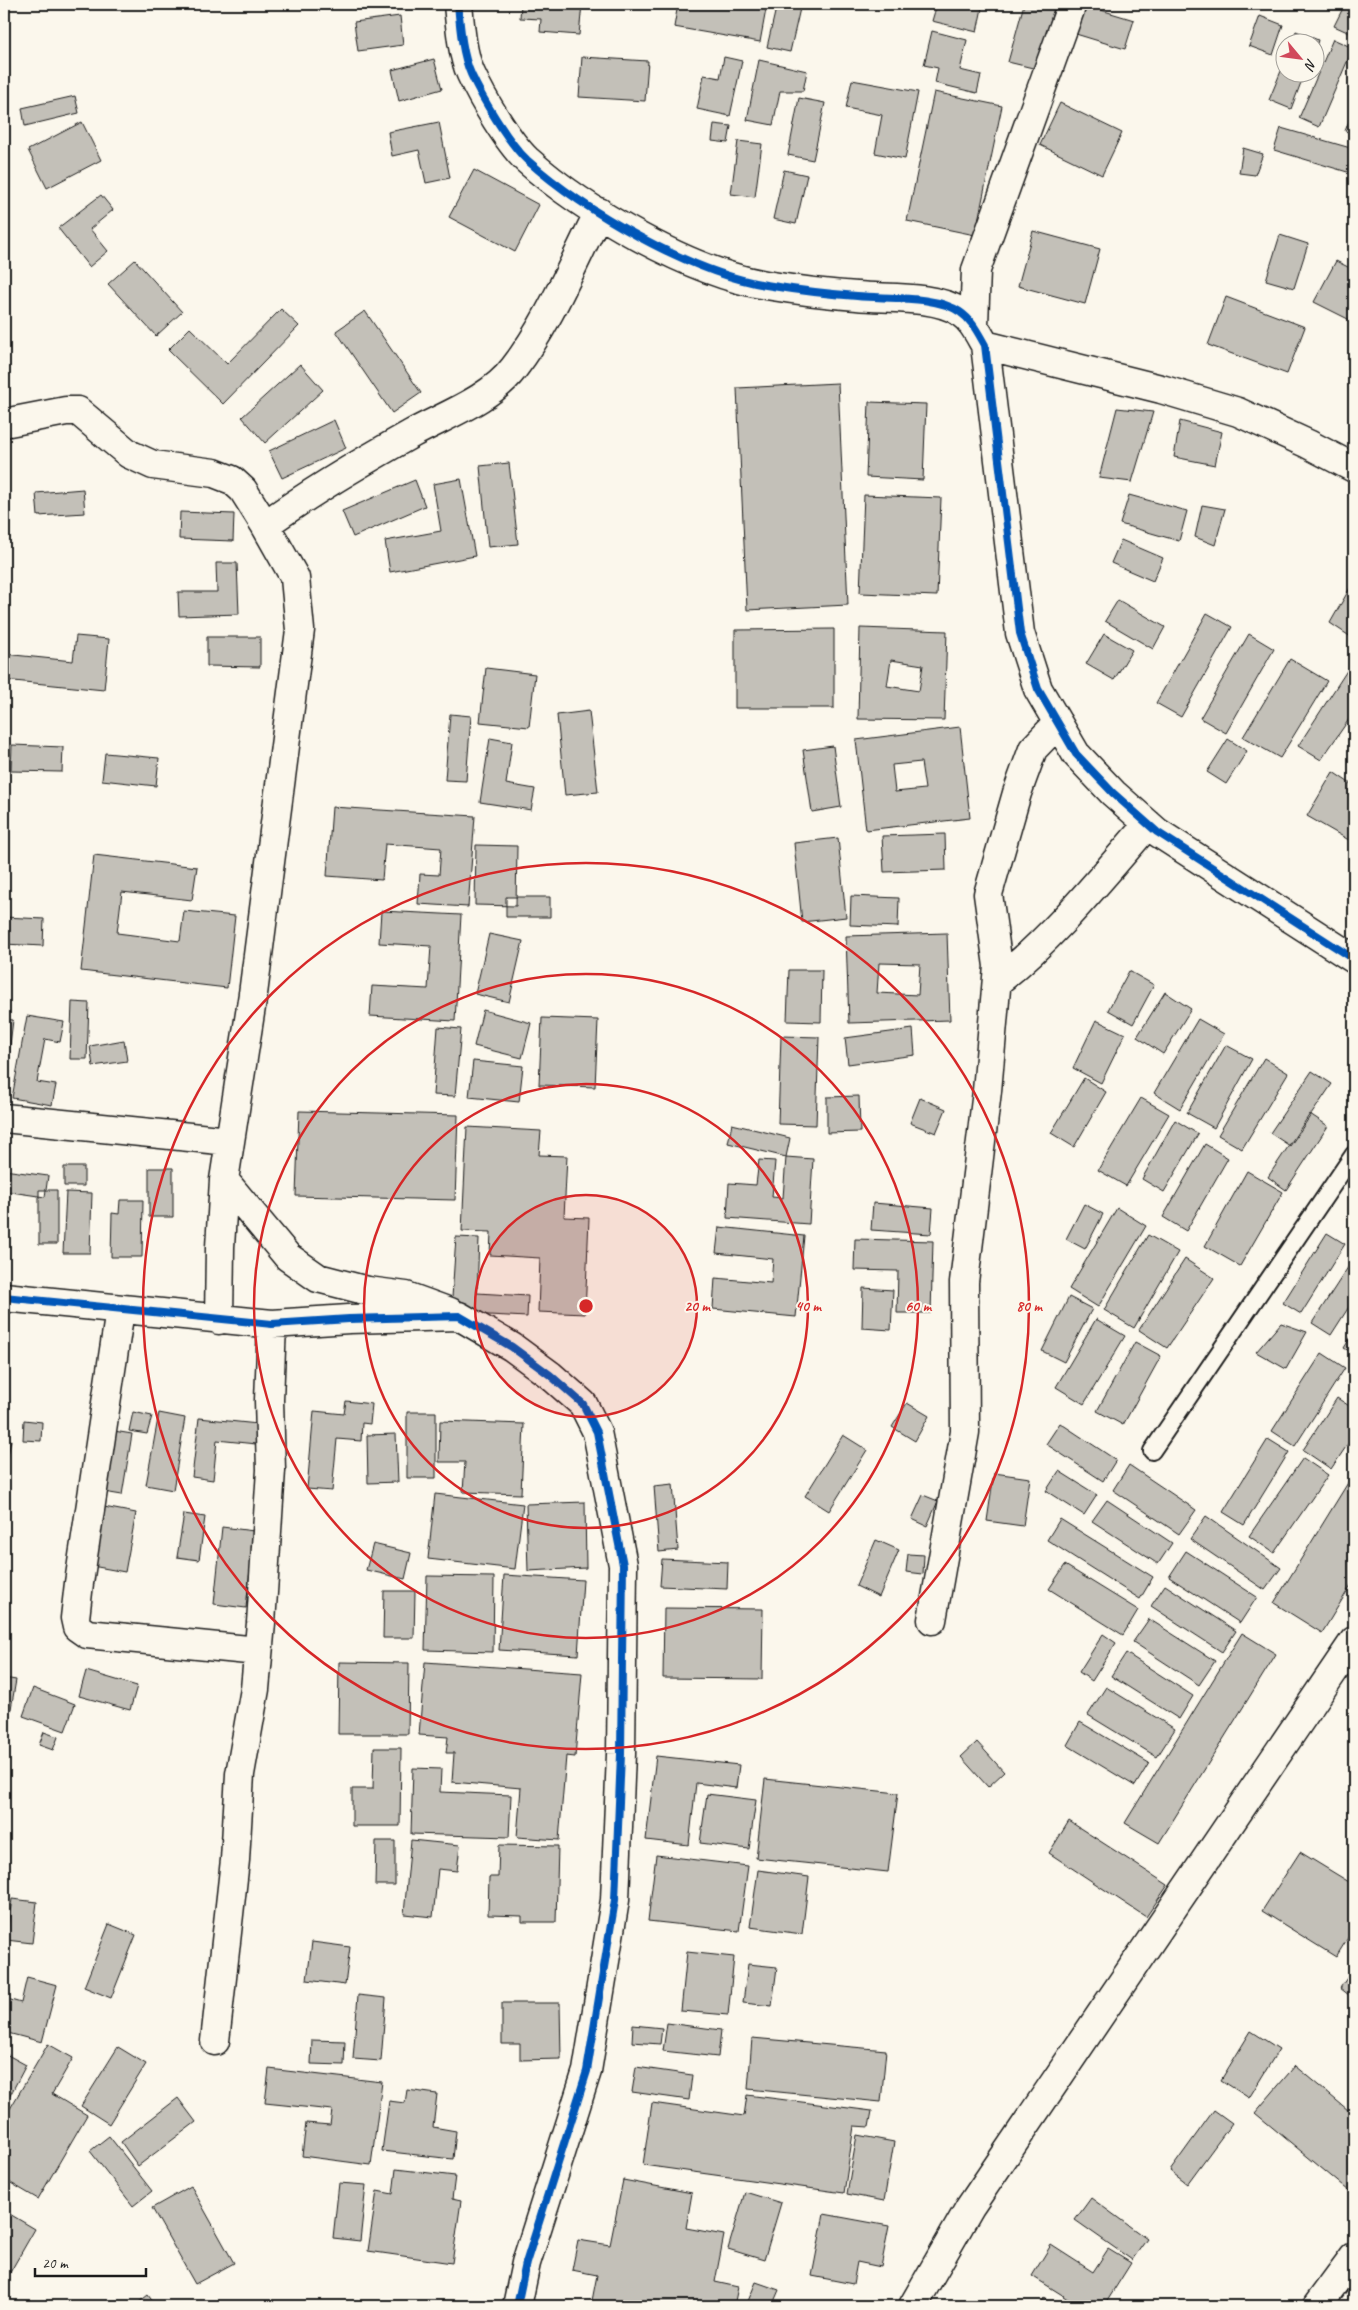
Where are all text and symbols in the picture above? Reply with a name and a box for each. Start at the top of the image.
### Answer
north arrow [1276,32,1326,82]
text: N [1300,56,1320,74]
centre of rings [577,1297,595,1315]
text: 20 m [684,1297,711,1316]
text: 40 m [795,1297,822,1316]
text: 60 m [905,1297,932,1316]
text: 80 m [1016,1297,1043,1316]
scale bar [35,2245,146,2277]
text: 20 m [42,2254,69,2273]

